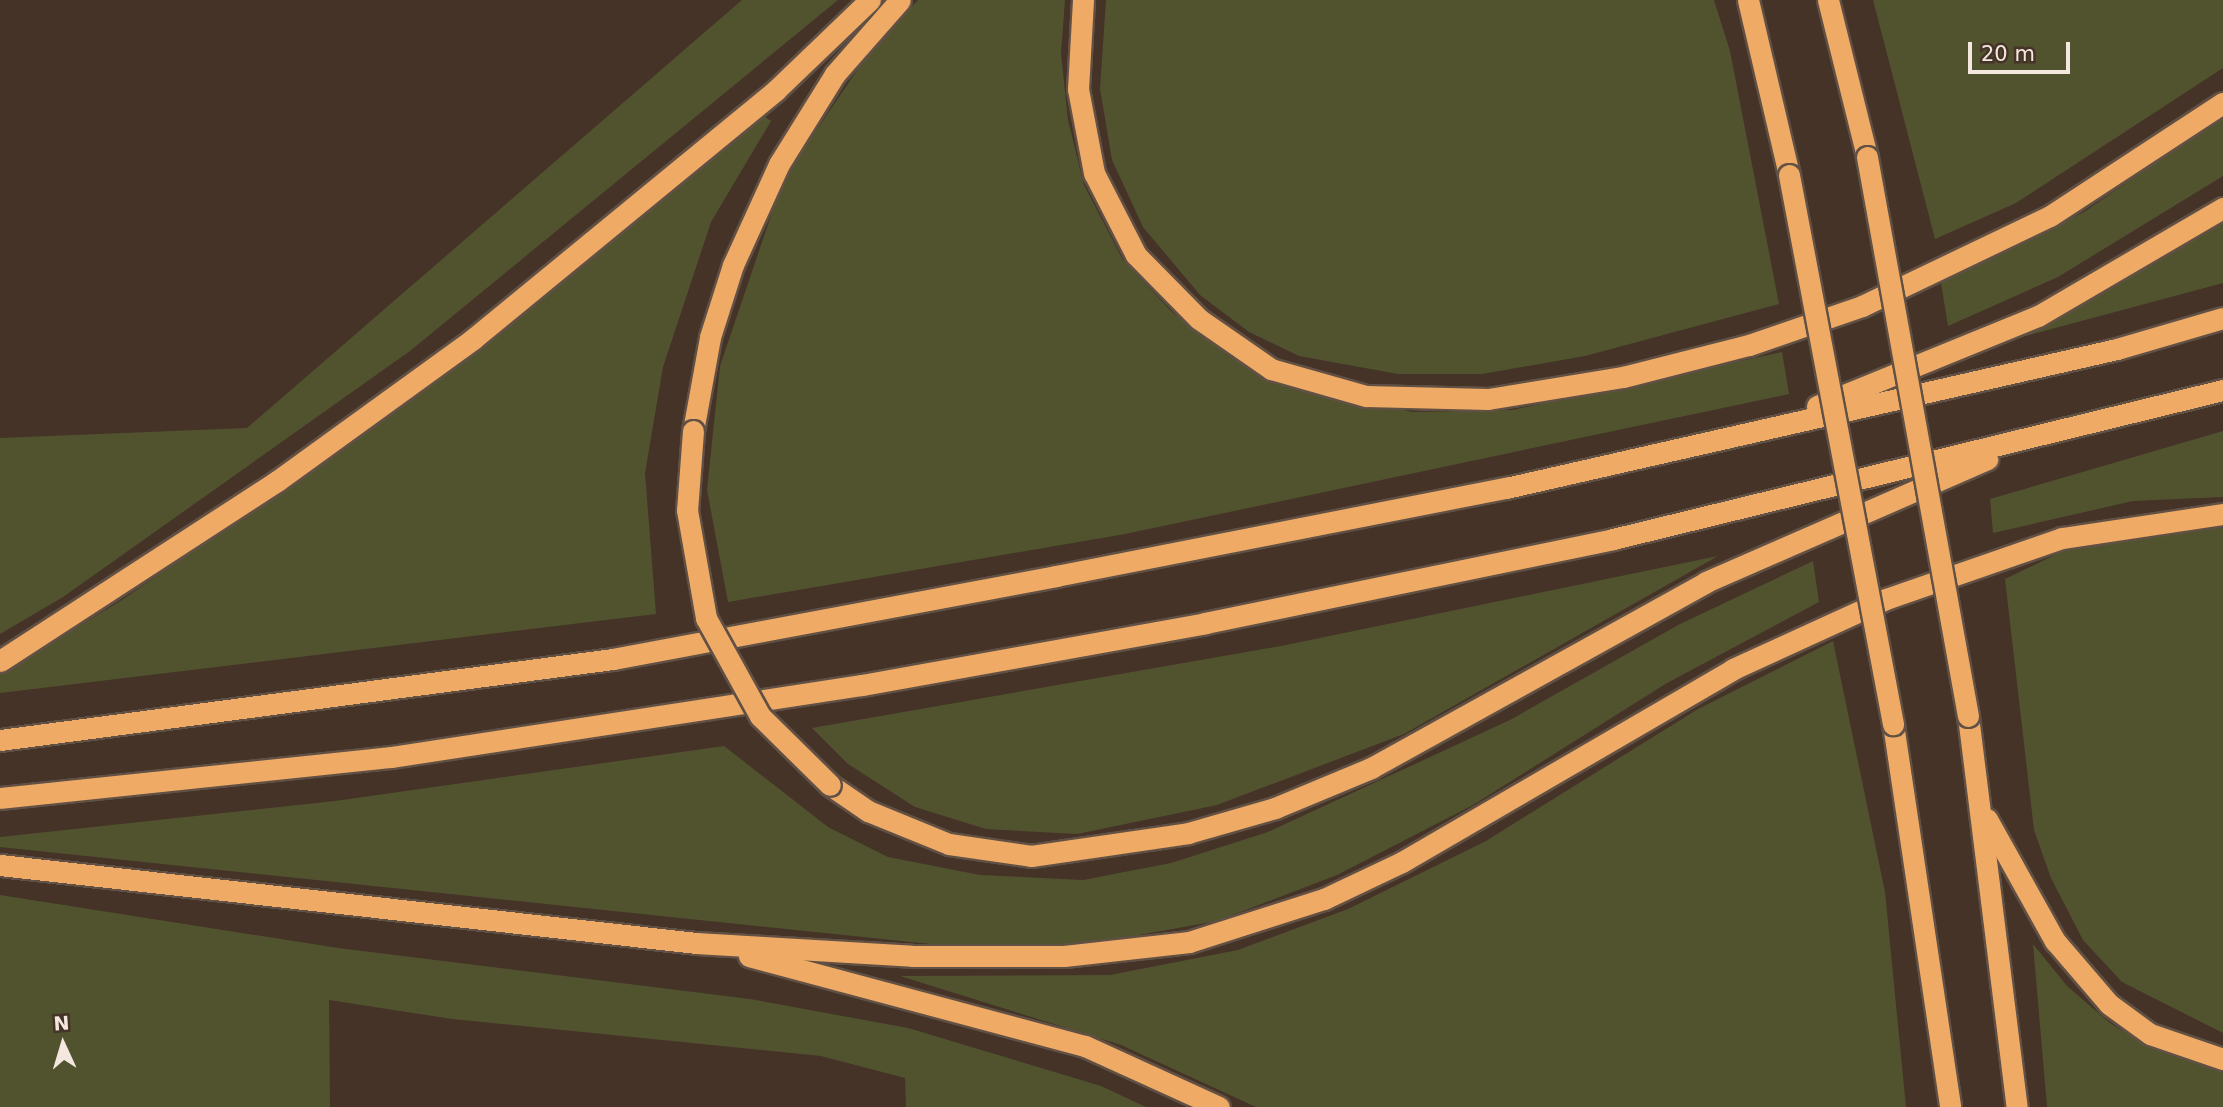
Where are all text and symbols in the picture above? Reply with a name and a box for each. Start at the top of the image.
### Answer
scale bar [1971,28,2072,72]
text: 20 m [1981,42,2035,66]
north arrow [28,1009,98,1079]
text: N [53,1012,70,1035]

